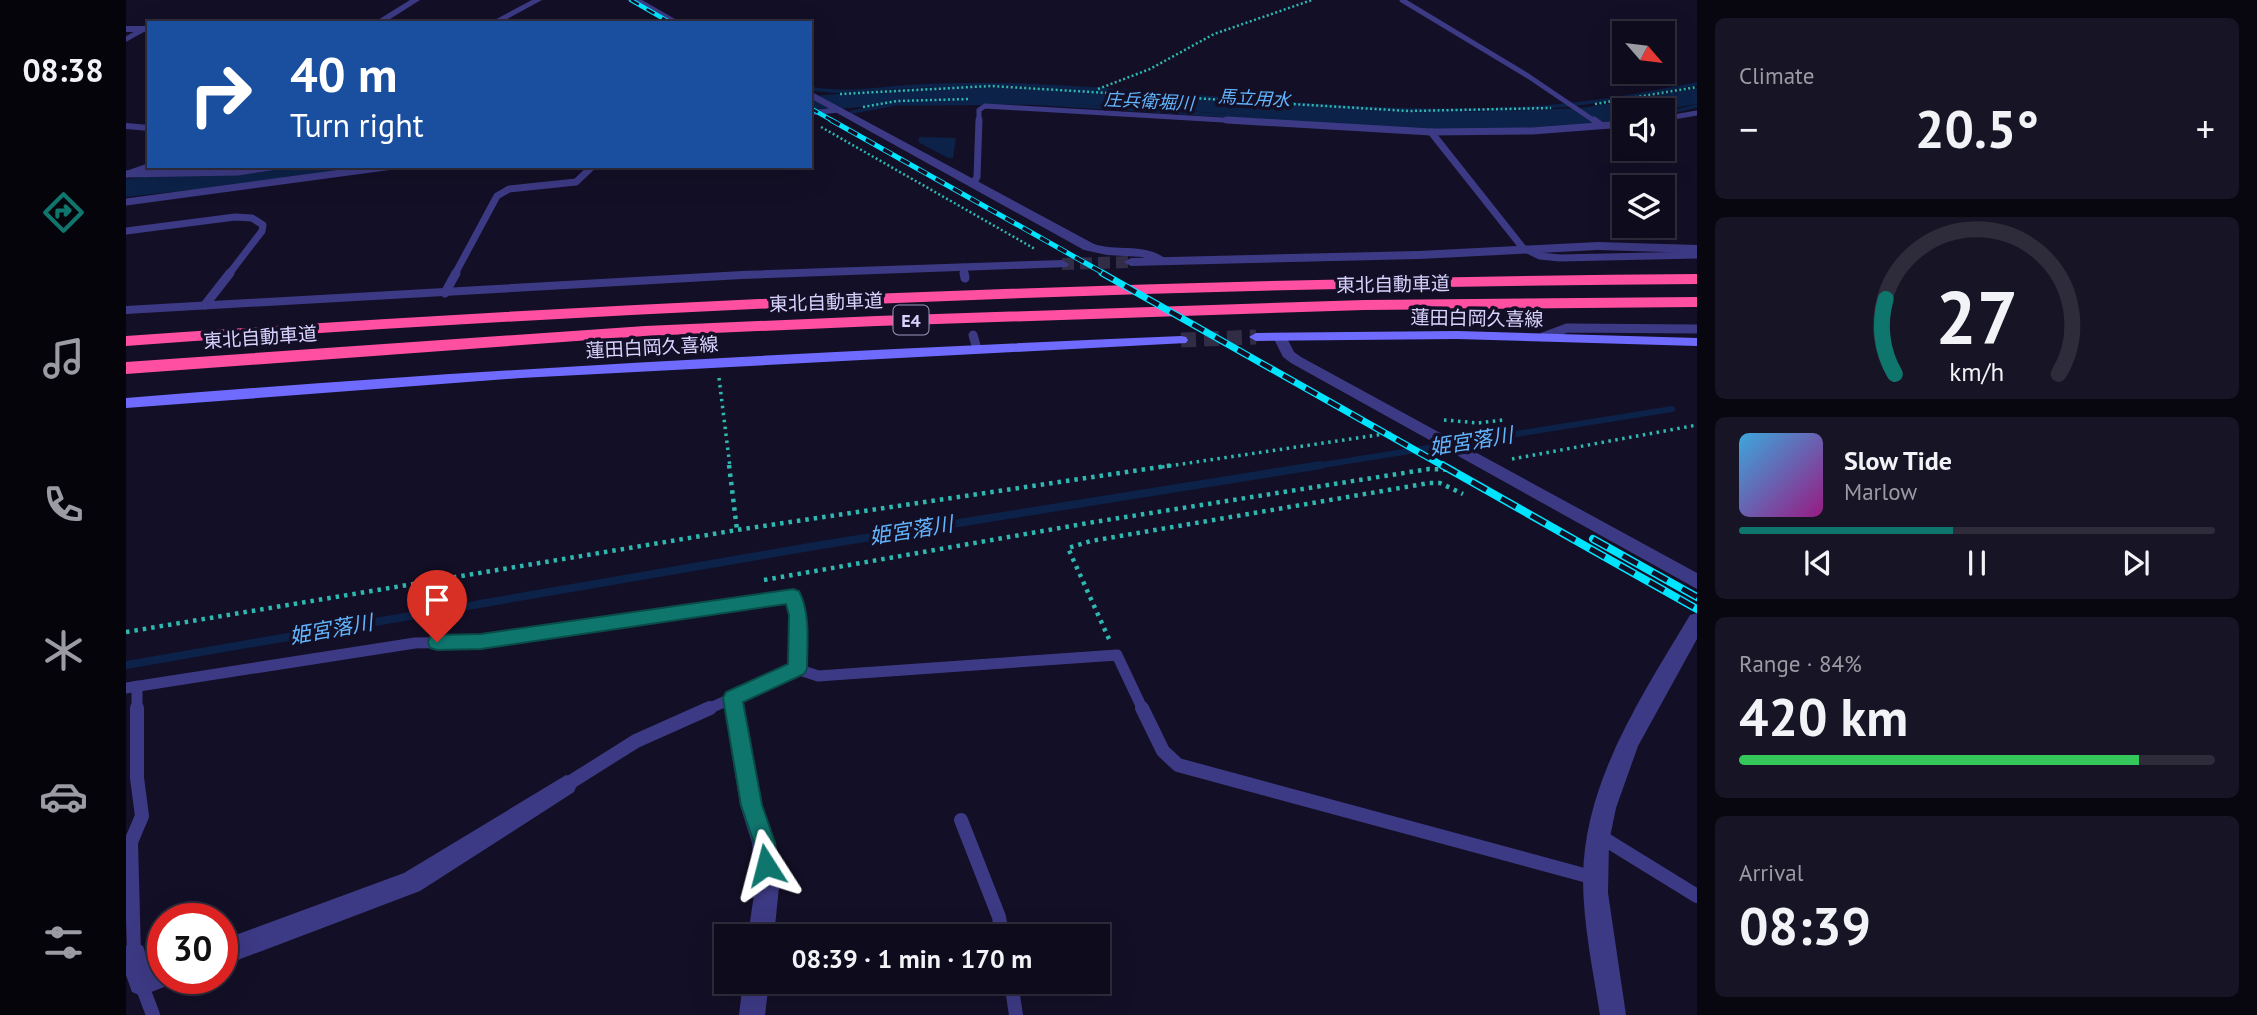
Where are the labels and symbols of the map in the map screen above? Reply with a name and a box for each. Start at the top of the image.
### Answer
north arrow [1612,21,1675,84]
water label: 馬立用水 [1217,85,1293,111]
water label: 庄兵衛堀川 [1103,87,1197,115]
street label: 東北自動車道 [1336,271,1450,297]
street label: 東北自動車道 [769,288,883,316]
street label: 蓮田白岡久喜線 [1410,305,1544,331]
road number: E4 [894,306,928,334]
street label: 東北自動車道 [202,321,318,353]
street label: 蓮田白岡久喜線 [585,332,719,362]
water label: 姫宮落川 [1427,421,1517,461]
water label: 姫宮落川 [867,510,957,550]
pin [407,570,467,642]
water label: 姫宮落川 [287,608,377,650]
position arrow [729,828,803,902]
speed limit sign: 30 [147,903,238,994]

